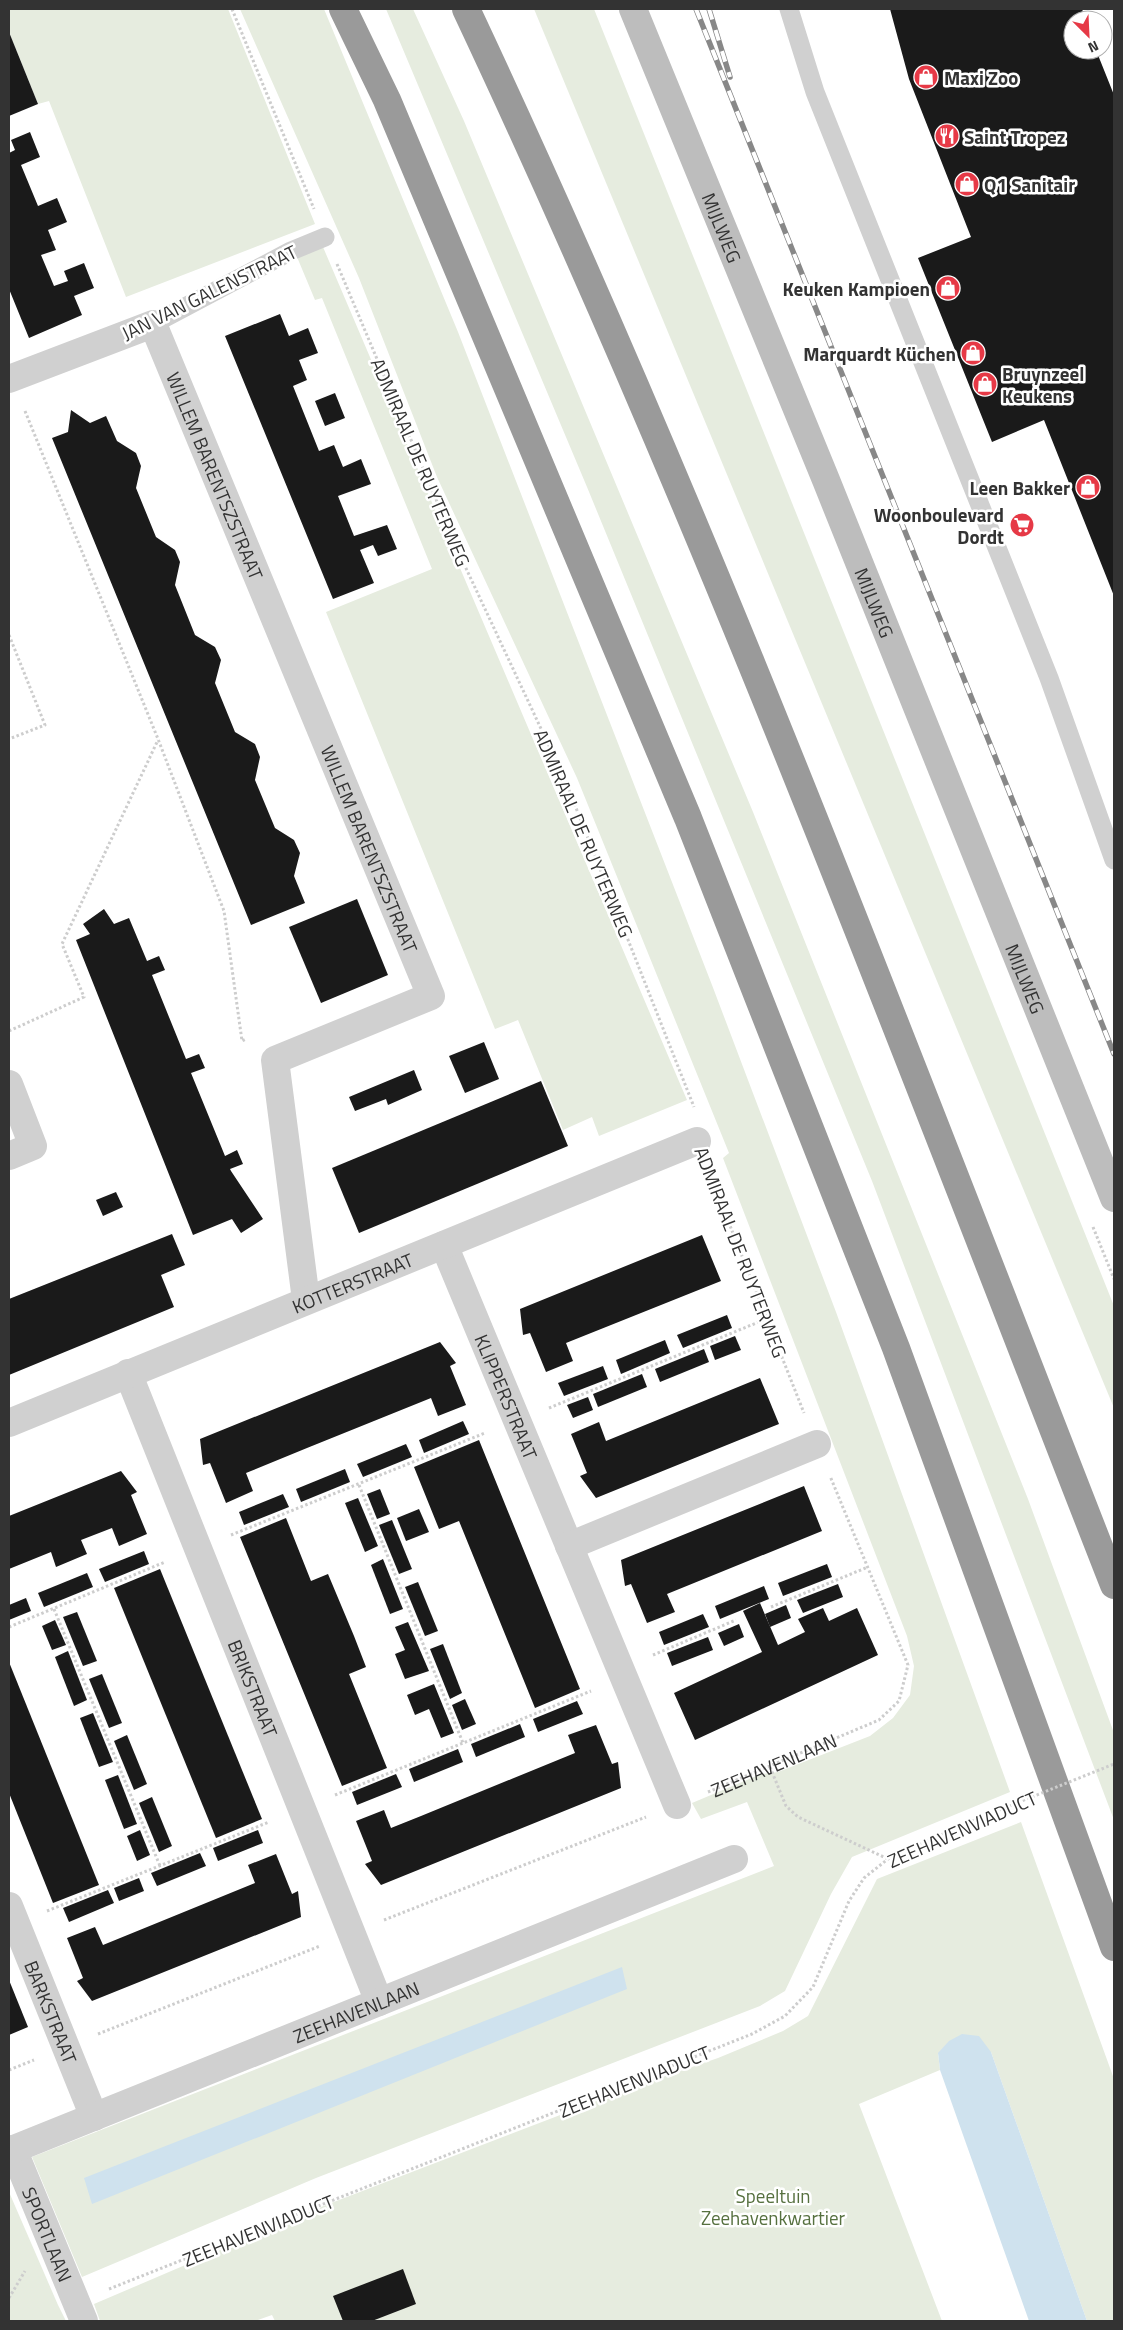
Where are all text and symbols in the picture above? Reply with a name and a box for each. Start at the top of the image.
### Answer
north arrow [1063,10,1113,60]
text: N [1085,36,1102,59]
place label: Maxi Zoo [944,63,1018,92]
shop icon: Maxi Zoo [913,64,939,90]
place label: Saint Tropez [964,122,1065,151]
restaurant icon: Saint Tropez [934,123,960,149]
place label: Q1 Sanitair [984,170,1075,199]
shop icon: Q1 Sanitair [954,171,980,197]
street label: MIJLWEG [695,188,750,267]
street label: JAN VAN GALENSTRAAT [116,237,302,347]
place label: Keuken Kampioen [783,274,930,303]
shop icon: Keuken Kampioen [935,275,961,301]
place label: Marquardt Küchen [803,339,956,368]
shop icon: Marquardt Küchen [960,340,986,366]
street label: ADMIRAAL DE RUYTERWEG [364,353,478,571]
place label: Bruynzeel Keukens [1002,359,1084,410]
street label: WILLEM BARENTSZSTRAAT [160,367,272,584]
shop icon: Bruynzeel Keukens [972,371,998,397]
place label: Leen Bakker [970,473,1070,502]
shop icon: Leen Bakker [1075,474,1101,500]
place label: Woonboulevard Dordt [874,500,1004,551]
supermarket icon: Woonboulevard Dordt [1009,512,1035,538]
street label: MIJLWEG [848,563,902,642]
street label: ADMIRAAL DE RUYTERWEG [527,724,641,942]
street label: WILLEM BARENTSZSTRAAT [314,740,426,957]
street label: MIJLWEG [999,939,1053,1018]
street label: ADMIRAAL DE RUYTERWEG [687,1142,795,1362]
street label: KOTTERSTRAAT [287,1244,417,1320]
street label: KLIPPERSTRAAT [468,1329,546,1463]
street label: BRIKSTRAAT [221,1635,286,1741]
street label: ZEEHAVENLAAN [706,1725,841,1804]
street label: ZEEHAVENVIADUCT [883,1783,1041,1875]
street label: BARKSTRAAT [18,1956,85,2068]
street label: ZEEHAVENLAAN [288,1973,423,2050]
street label: ZEEHAVENVIADUCT [554,2037,714,2125]
park label: Speeltuin Zeehavenkwartier [701,2181,846,2232]
street label: SPORTLAAN [16,2182,81,2286]
street label: ZEEHAVENVIADUCT [178,2186,338,2274]

